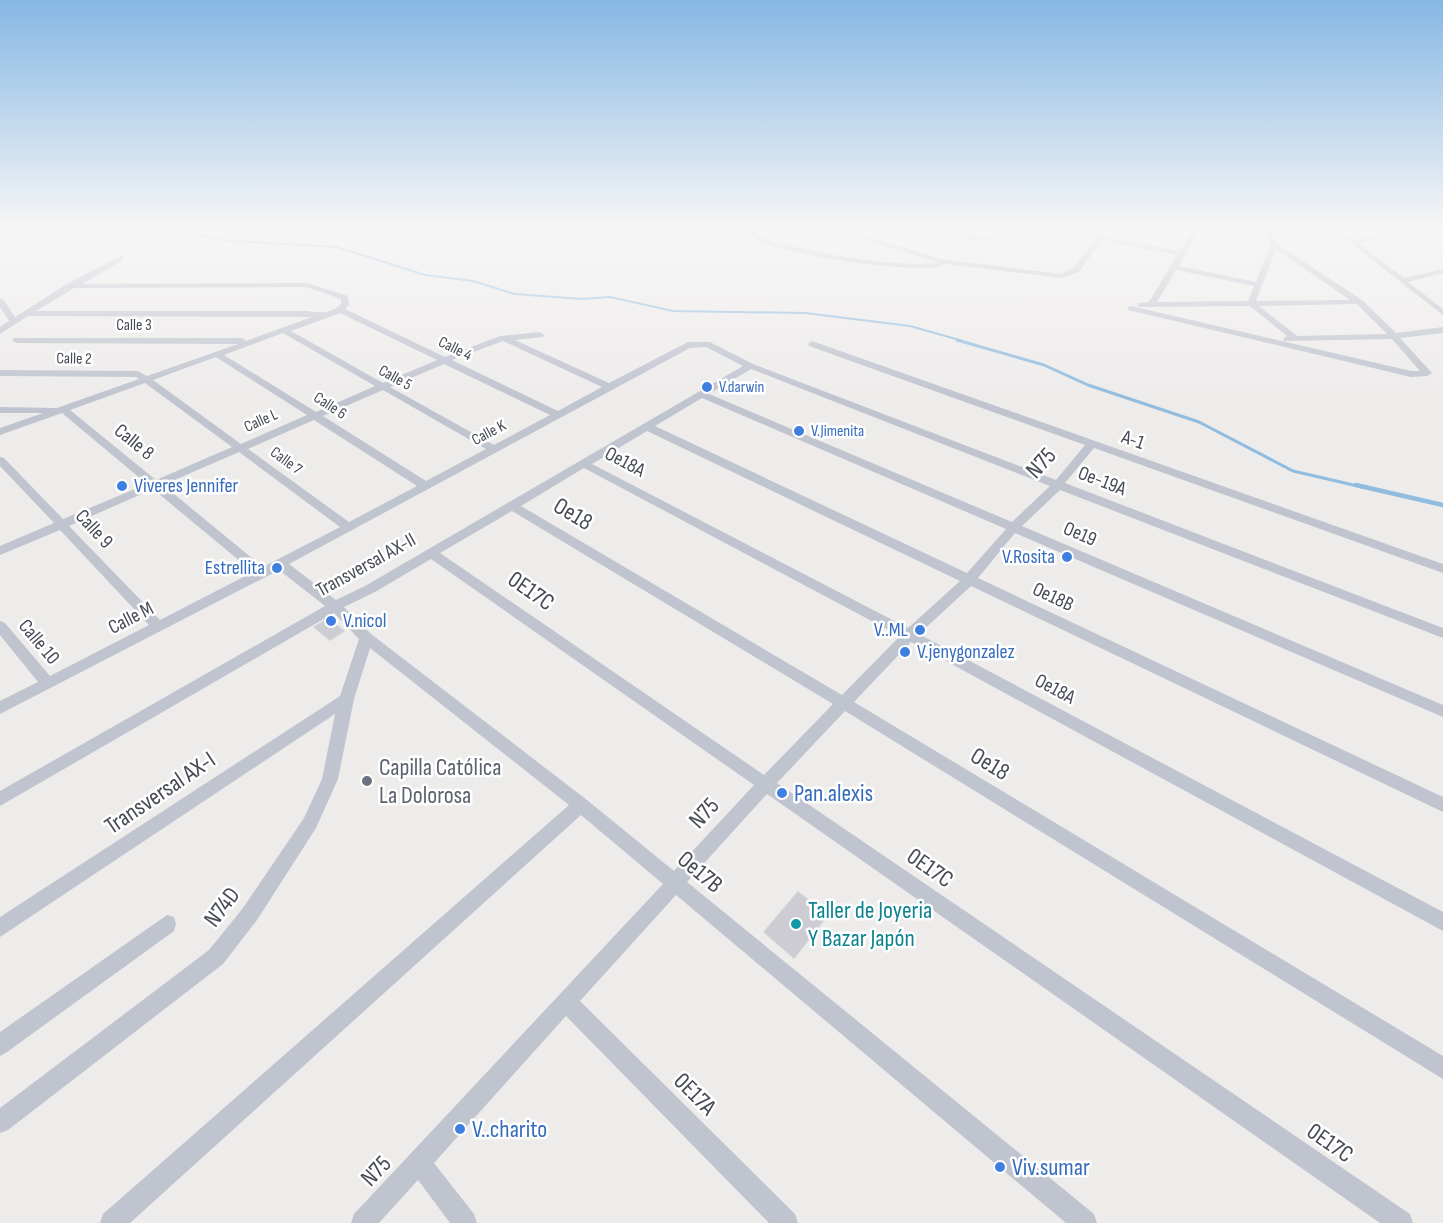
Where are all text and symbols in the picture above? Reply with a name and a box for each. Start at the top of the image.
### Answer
street label: Calle 3 [116,316,152,335]
street label: Calle 4 [435,333,475,365]
street label: Calle 2 [56,349,92,369]
street label: Calle 5 [375,361,415,395]
place label: V.darwin [719,378,764,397]
marker: V.darwin [700,380,714,394]
street label: Calle 6 [310,388,350,424]
street label: Calle L [241,405,281,437]
street label: Calle K [469,416,510,450]
street label: Calle 8 [109,419,159,465]
place label: V.Jimenita [811,422,864,441]
marker: V.Jimenita [792,424,806,438]
street label: A-1 [1117,425,1148,455]
street label: Oe18A [601,441,650,483]
street label: N75 [1020,442,1062,484]
street label: Calle 7 [266,443,306,479]
street label: Oe-19A [1075,461,1130,501]
place label: Viveres Jennifer [134,474,239,498]
marker: Viveres Jennifer [115,479,129,493]
street label: Oe18 [548,491,598,537]
street label: Calle 9 [70,505,118,553]
street label: Oe19 [1060,516,1100,552]
street label: Transversal AX-II [312,528,420,602]
place label: V.Rosita [1002,545,1055,569]
marker: V.Rosita [1060,550,1074,564]
place label: Estrellita [205,556,265,580]
marker: Estrellita [270,561,284,575]
street label: 0E17C [502,565,560,617]
street label: Oe18B [1029,577,1077,617]
street label: Calle M [104,597,158,639]
place label: V.nicol [343,609,386,633]
marker: V.nicol [324,614,338,628]
street label: Calle 10 [13,615,65,669]
place label: V..ML [874,618,909,642]
marker: V..ML [913,623,927,637]
place label: V.jenygonzalez [917,640,1015,664]
marker: V.jenygonzalez [898,645,912,659]
street label: Oe18A [1031,668,1080,710]
street label: Oe18 [965,741,1015,787]
street label: Transversal AX-I [99,745,221,841]
place label: Capilla Católica La Dolorosa [379,753,501,810]
marker: Capilla Católica La Dolorosa [360,774,374,788]
place label: Pan.alexis [794,779,873,808]
marker: Pan.alexis [775,786,789,800]
street label: N75 [683,792,725,834]
street label: 0E17C [901,842,959,894]
street label: Oe17B [671,845,729,899]
street label: N74D [198,881,246,933]
place label: Taller de Joyeria Y Bazar Japón [808,896,932,953]
marker: Taller de Joyeria Y Bazar Japón [789,917,803,931]
street label: 0E17A [668,1067,723,1122]
place label: V..charito [472,1115,547,1144]
street label: 0E17C [1301,1117,1359,1169]
marker: V..charito [453,1122,467,1136]
street label: N75 [355,1150,397,1192]
place label: Viv.sumar [1012,1153,1090,1182]
marker: Viv.sumar [993,1160,1007,1174]

